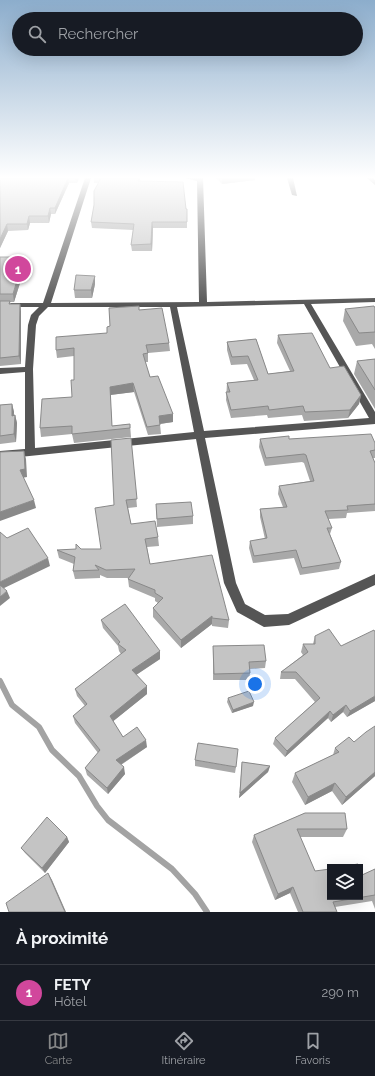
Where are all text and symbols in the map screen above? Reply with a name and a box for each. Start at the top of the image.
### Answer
search box [12,12,363,56]
icon: search [26,23,48,45]
text: Rechercher [58,25,138,43]
pin: 1 [5,254,31,284]
your location [245,674,265,694]
map controls [327,864,363,900]
button: layers [327,864,363,900]
text: À proximité [16,928,108,948]
text: FETY [54,976,91,994]
text: 1 [26,985,32,1000]
text: 290 m [321,985,359,1000]
text: Hôtel [54,994,87,1009]
tab: Carte [45,1030,72,1067]
tab: Itinéraire [162,1030,206,1067]
tab: Favoris [295,1030,330,1067]

